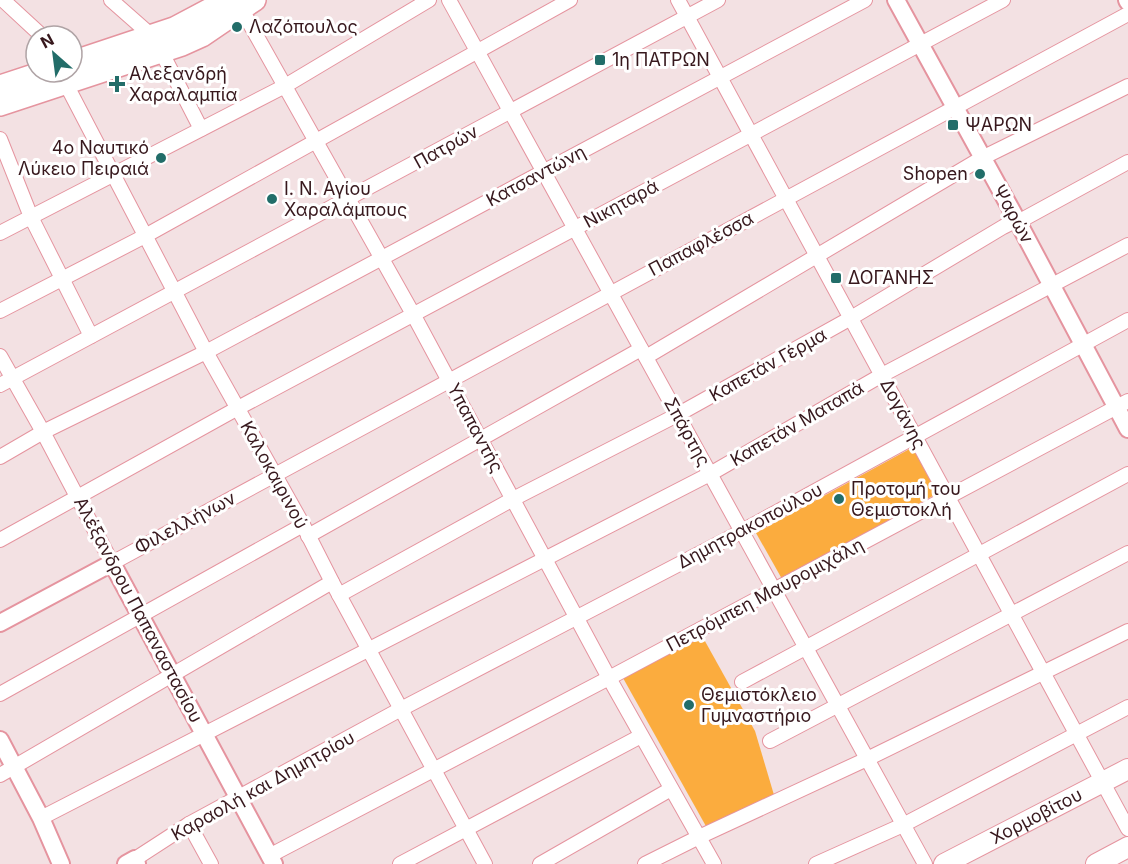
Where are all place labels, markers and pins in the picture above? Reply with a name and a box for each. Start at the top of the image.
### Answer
place label: Λαζόπουλος [249,16,358,37]
marker: Λαζόπουλος [230,20,244,34]
place label: 1η ΠΑΤΡΩΝ [612,49,710,70]
marker: 1η ΠΑΤΡΩΝ [593,53,607,67]
place label: Αλεξανδρή Χαραλαμπία [129,63,238,105]
marker: Αλεξανδρή Χαραλαμπία [110,77,124,91]
place label: ΨΑΡΩΝ [965,114,1032,135]
marker: ΨΑΡΩΝ [946,118,960,132]
place label: 4ο Ναυτικό Λύκειο Πειραιά [18,137,149,179]
marker: 4ο Ναυτικό Λύκειο Πειραιά [154,151,168,165]
place label: Shopen [903,163,968,184]
marker: Shopen [973,167,987,181]
place label: Ι. Ν. Αγίου Χαραλάμπους [284,178,407,220]
marker: Ι. Ν. Αγίου Χαραλάμπους [265,192,279,206]
place label: ΔΟΓΑΝΗΣ [848,267,934,288]
marker: ΔΟΓΑΝΗΣ [829,271,843,285]
place label: Προτομή του Θεμιστοκλή [851,478,961,520]
marker: Προτομή του Θεμιστοκλή [832,492,846,506]
place label: Θεμιστόκλειο Γυμναστήριο [701,684,817,726]
marker: Θεμιστόκλειο Γυμναστήριο [682,698,696,712]

